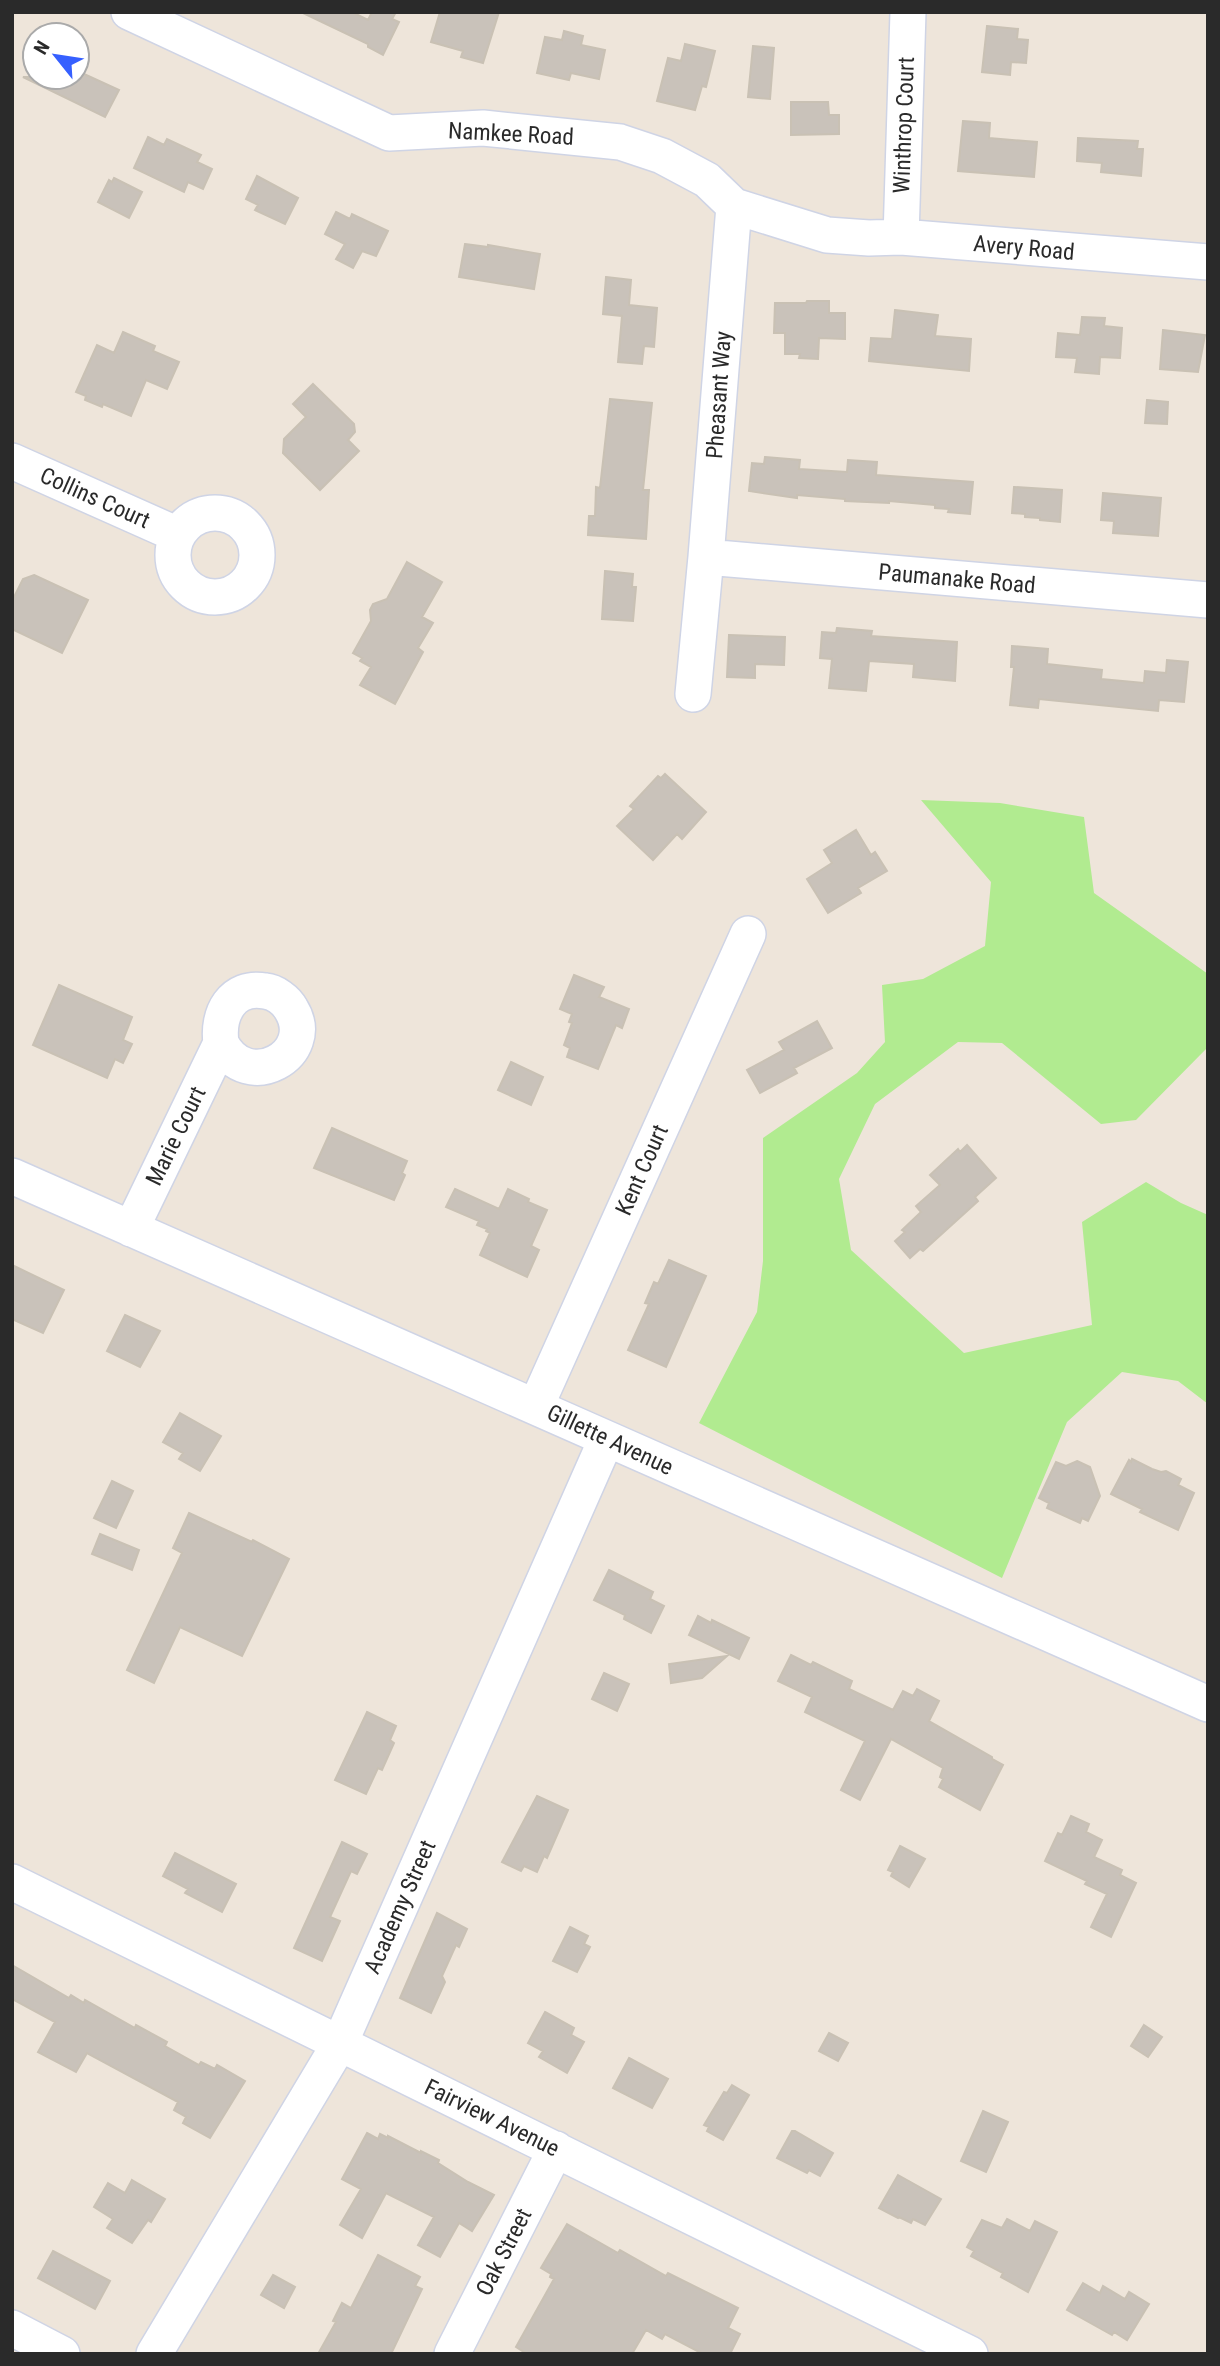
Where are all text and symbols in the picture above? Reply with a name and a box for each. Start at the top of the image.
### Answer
north arrow [21,21,91,91]
text: N [29,37,55,59]
street label: Winthrop Court [888,56,920,194]
street label: Namkee Road [448,117,574,151]
street label: Avery Road [972,230,1076,266]
street label: Pheasant Way [701,330,737,460]
street label: Collins Court [36,462,154,534]
street label: Paumanake Road [877,559,1037,599]
street label: Marie Court [140,1082,212,1190]
street label: Kent Court [610,1121,674,1219]
street label: Gillette Avenue [543,1399,677,1481]
street label: Academy Street [359,1836,441,1978]
street label: Fairview Avenue [420,2074,564,2162]
street label: Oak Street [471,2204,537,2300]

